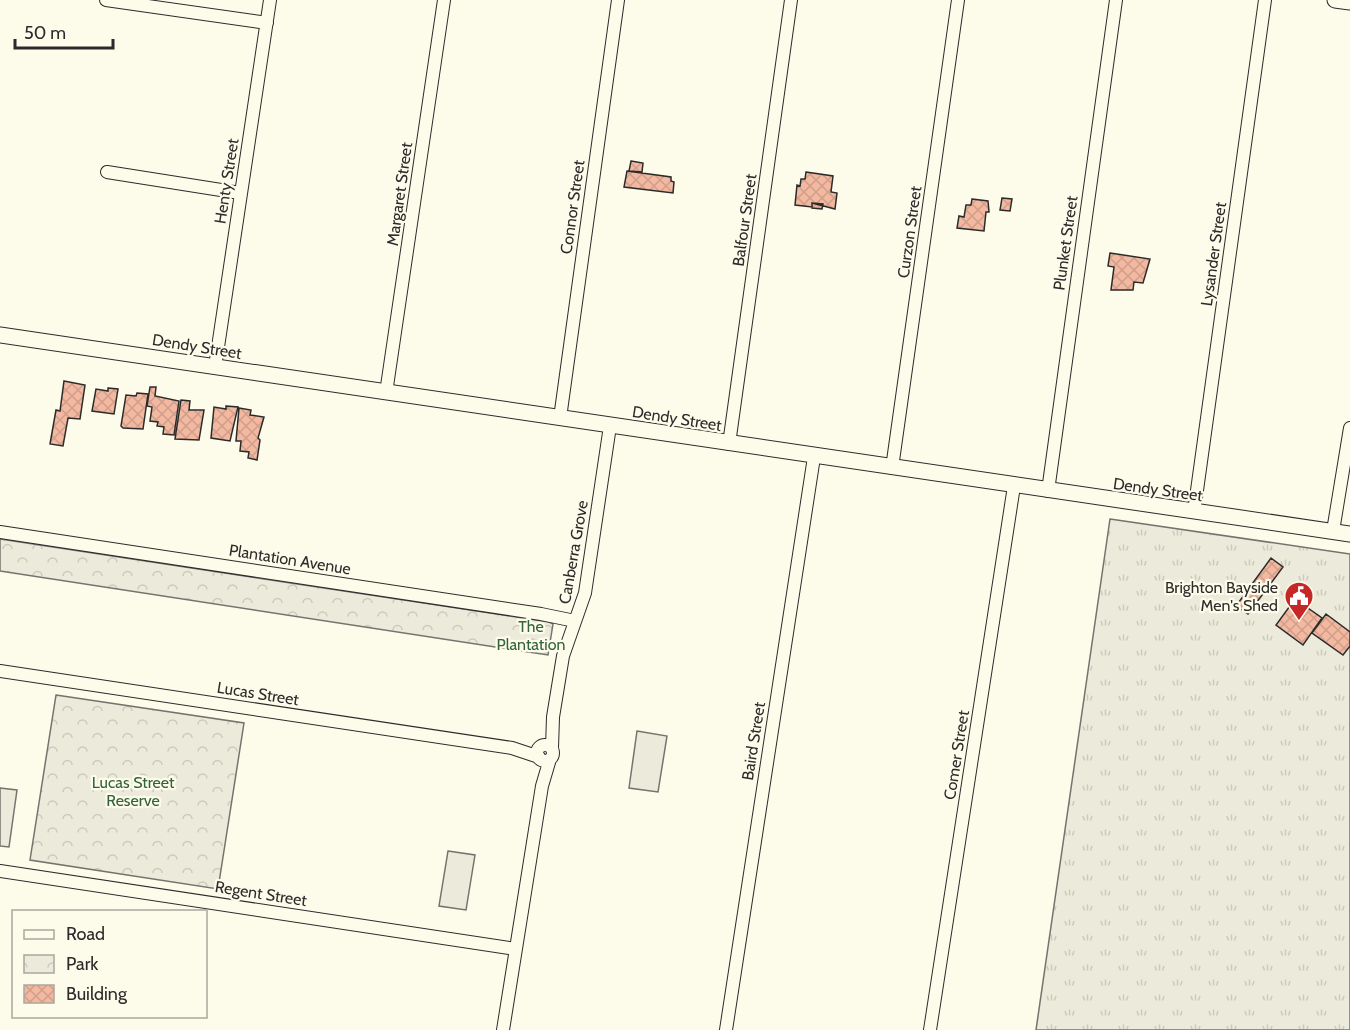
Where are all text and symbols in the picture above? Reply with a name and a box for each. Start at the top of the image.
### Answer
scale bar [15,12,112,50]
text: 50 m [24,22,66,44]
street label: Henty Street [210,136,243,225]
street label: Margaret Street [383,140,416,247]
street label: Connor Street [556,158,589,255]
street label: Balfour Street [729,172,760,267]
street label: Curzon Street [894,184,925,279]
street label: Plunket Street [1049,194,1082,292]
street label: Lysander Street [1197,200,1230,307]
street label: Dendy Street [151,330,244,363]
street label: Dendy Street [631,402,724,435]
street label: Dendy Street [1112,474,1205,505]
street label: Canberra Grove [555,499,592,605]
street label: Plantation Avenue [228,540,352,579]
place label: Brighton Bayside Men's Shed [1165,578,1278,615]
public building icon: Brighton Bayside Men's Shed [1283,580,1315,622]
park label: The Plantation [497,617,565,654]
street label: Lucas Street [216,678,301,709]
street label: Baird Street [738,700,769,782]
street label: Comer Street [940,708,973,801]
park label: Lucas Street Reserve [92,773,175,810]
street label: Regent Street [214,877,309,910]
legend [12,910,207,1018]
text: Road [66,923,105,945]
text: Park [66,953,99,975]
text: Building [66,983,128,1005]

